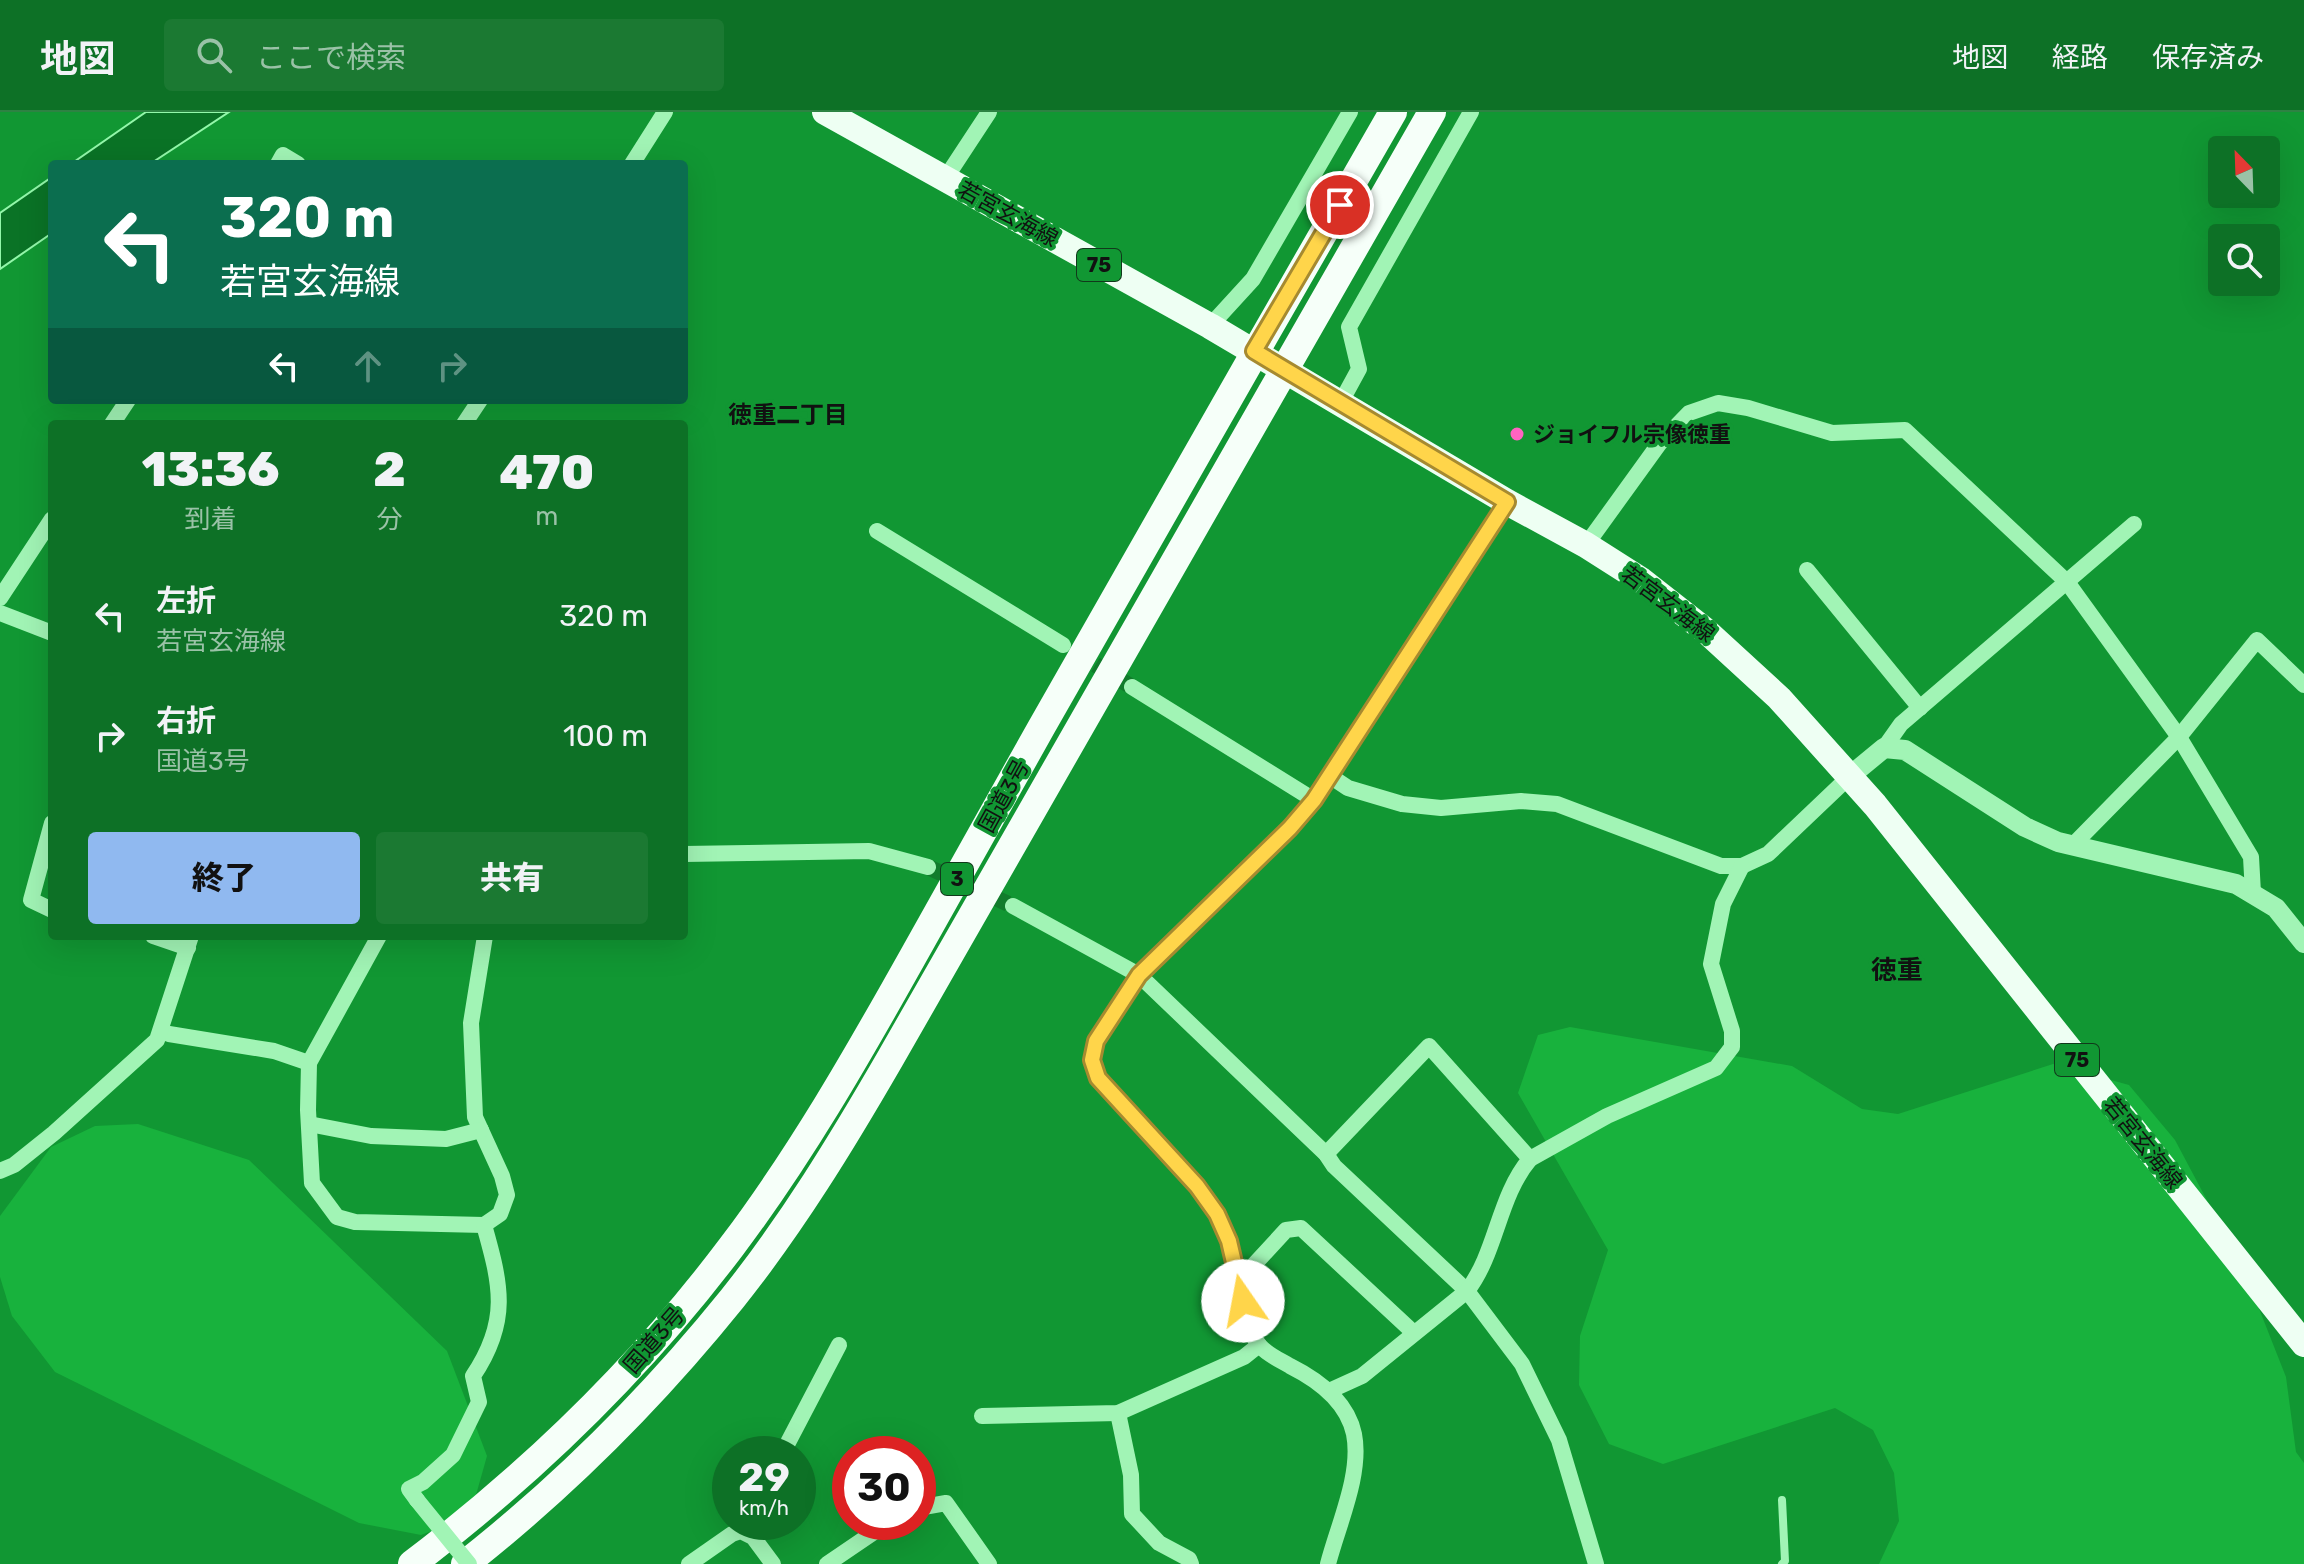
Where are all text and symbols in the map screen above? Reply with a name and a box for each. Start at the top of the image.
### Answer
search box [164,19,724,91]
icon: search [192,33,236,77]
text: 地図 [40,36,116,82]
text: ここで検索 [256,40,406,76]
text: 地図 [1952,41,2008,74]
text: 経路 [2052,41,2108,74]
text: 保存済み [2152,41,2264,74]
north arrow [2208,136,2280,208]
map controls [2208,136,2280,296]
pin [1306,171,1374,239]
street label: 若宮玄海線 [953,176,1063,252]
icon: arrive [1318,183,1362,227]
text: 320 m [220,185,395,251]
icon: left [88,192,192,296]
button: search [2208,224,2280,296]
road number: 75 [1077,249,1121,281]
text: 若宮玄海線 [220,260,400,303]
icon: left [262,344,306,388]
icon: ahead [346,344,390,388]
icon: right [430,344,474,388]
district label: 徳重二丁目 [728,401,848,429]
place label: ジョイフル宗像徳重 [1533,421,1731,448]
marker: ジョイフル宗像徳重 [1508,425,1526,443]
text: 13:36 [142,441,280,498]
text: 2 [373,441,406,498]
text: 470 [499,444,594,501]
text: m [535,501,558,532]
text: 到着 [185,504,237,535]
text: 分 [376,504,402,535]
street label: 若宮玄海線 [1616,560,1720,648]
text: 左折 [156,583,216,619]
icon: left [88,594,132,638]
text: 320 m [559,598,648,634]
text: 若宮玄海線 [156,626,286,657]
text: 右折 [156,703,216,739]
icon: right [88,714,132,758]
text: 100 m [563,718,648,754]
text: 国道3号 [156,746,250,777]
street label: 国道3号 [973,755,1035,837]
button: 終了 [88,832,360,924]
button: 共有 [376,832,648,924]
road number: 3 [941,863,973,895]
district label: 徳重 [1871,955,1923,986]
road number: 75 [2055,1044,2099,1076]
street label: 若宮玄海線 [2098,1092,2188,1194]
position arrow [1201,1259,1285,1343]
street label: 国道3号 [618,1301,690,1379]
speed limit sign: 30 [832,1436,936,1540]
text: 29 [738,1454,790,1501]
text: km/h [739,1496,789,1520]

